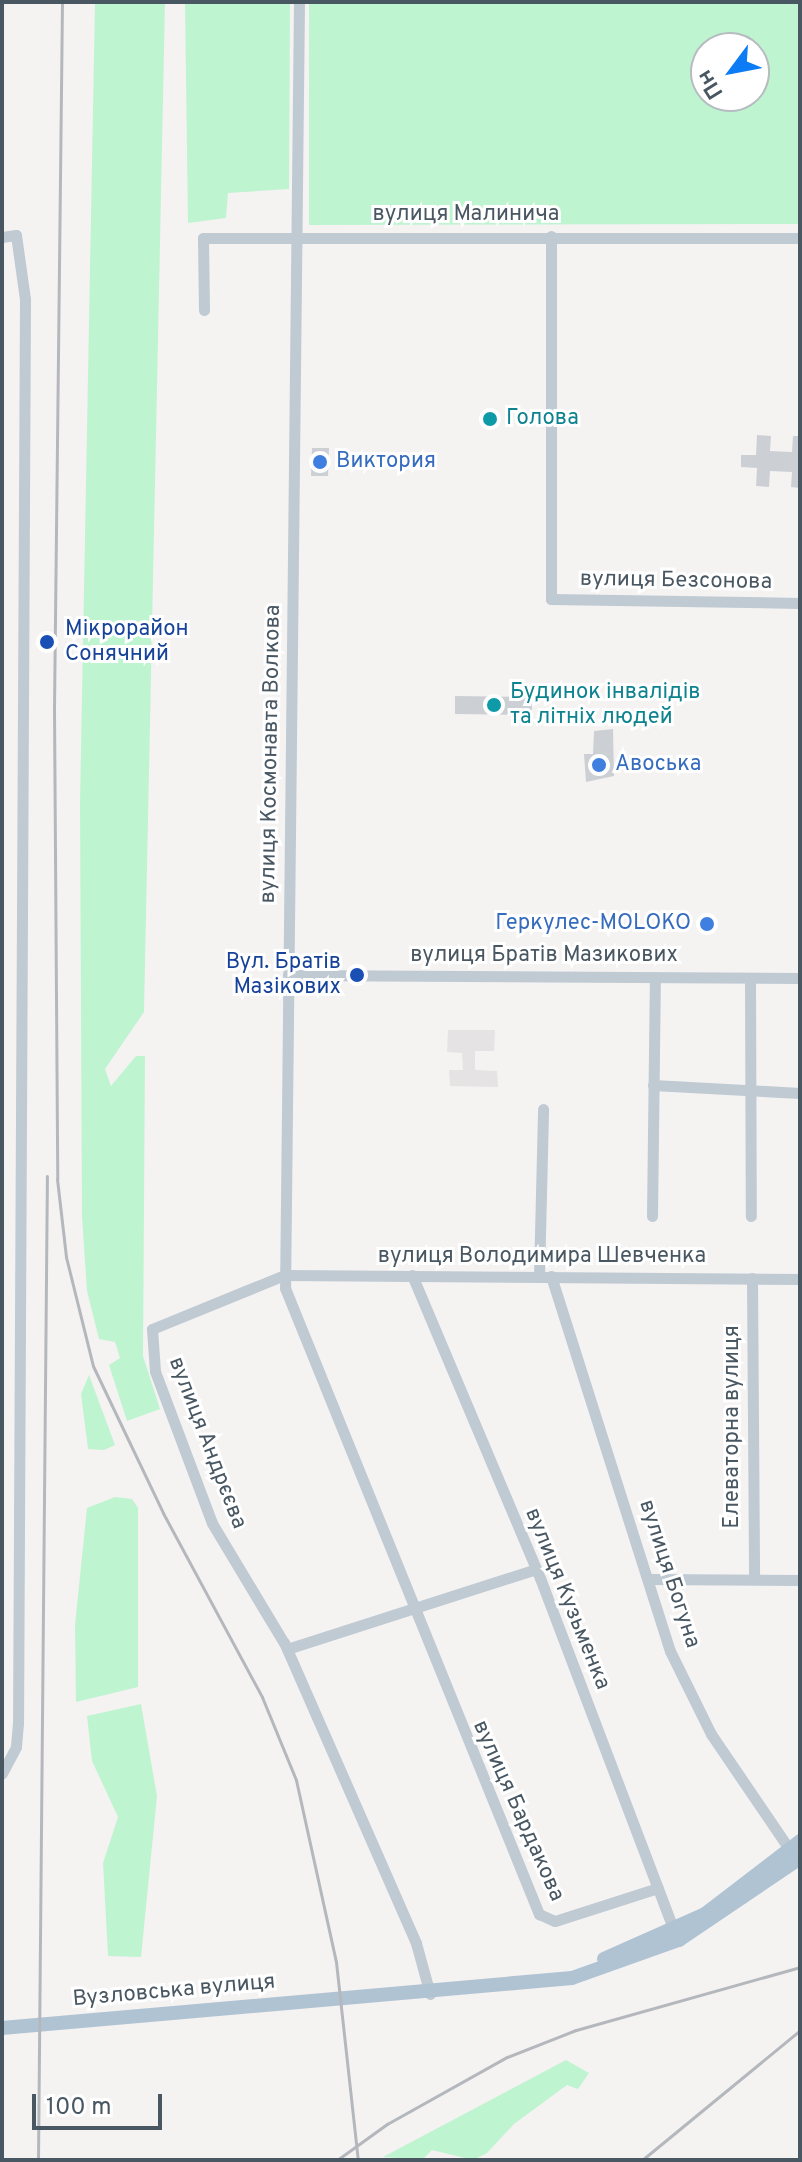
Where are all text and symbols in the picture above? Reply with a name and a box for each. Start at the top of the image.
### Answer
north arrow [690,32,770,112]
text: Пн [692,64,730,104]
street label: вулиця Малинича [373,202,559,228]
place label: Голова [506,406,579,432]
marker: Голова [481,410,499,428]
place label: Виктория [336,449,436,475]
marker: Виктория [311,453,329,471]
street label: вулиця Безсонова [580,566,772,596]
street label: вулиця Космонавта Волкова [255,604,287,904]
place label: Мікрорайон Сонячний [65,616,189,668]
marker: Мікрорайон Сонячний [36,631,58,653]
place label: Будинок інвалідів та літніх людей [510,679,701,730]
marker: Будинок інвалідів та літніх людей [485,696,503,714]
place label: Авоська [615,752,701,778]
marker: Авоська [590,756,608,774]
place label: Геркулес-MOLOKO [495,911,691,937]
marker: Геркулес-MOLOKO [698,915,716,933]
street label: вулиця Братів Мазикових [410,943,678,969]
place label: Вул. Братів Мазікових [226,949,341,1000]
marker: Вул. Братів Мазікових [348,966,366,984]
street label: вулиця Володимира Шевченка [378,1244,706,1270]
street label: Елеваторна вулиця [720,1325,746,1529]
street label: вулиця Андрєєва [162,1353,252,1533]
street label: вулиця Богуна [633,1497,705,1651]
street label: вулиця Кузьменка [518,1504,616,1694]
street label: вулиця Бардакова [466,1717,570,1905]
street label: Вузловська вулиця [72,1969,276,2013]
scale bar [36,2078,166,2128]
text: 100 m [46,2093,112,2123]

